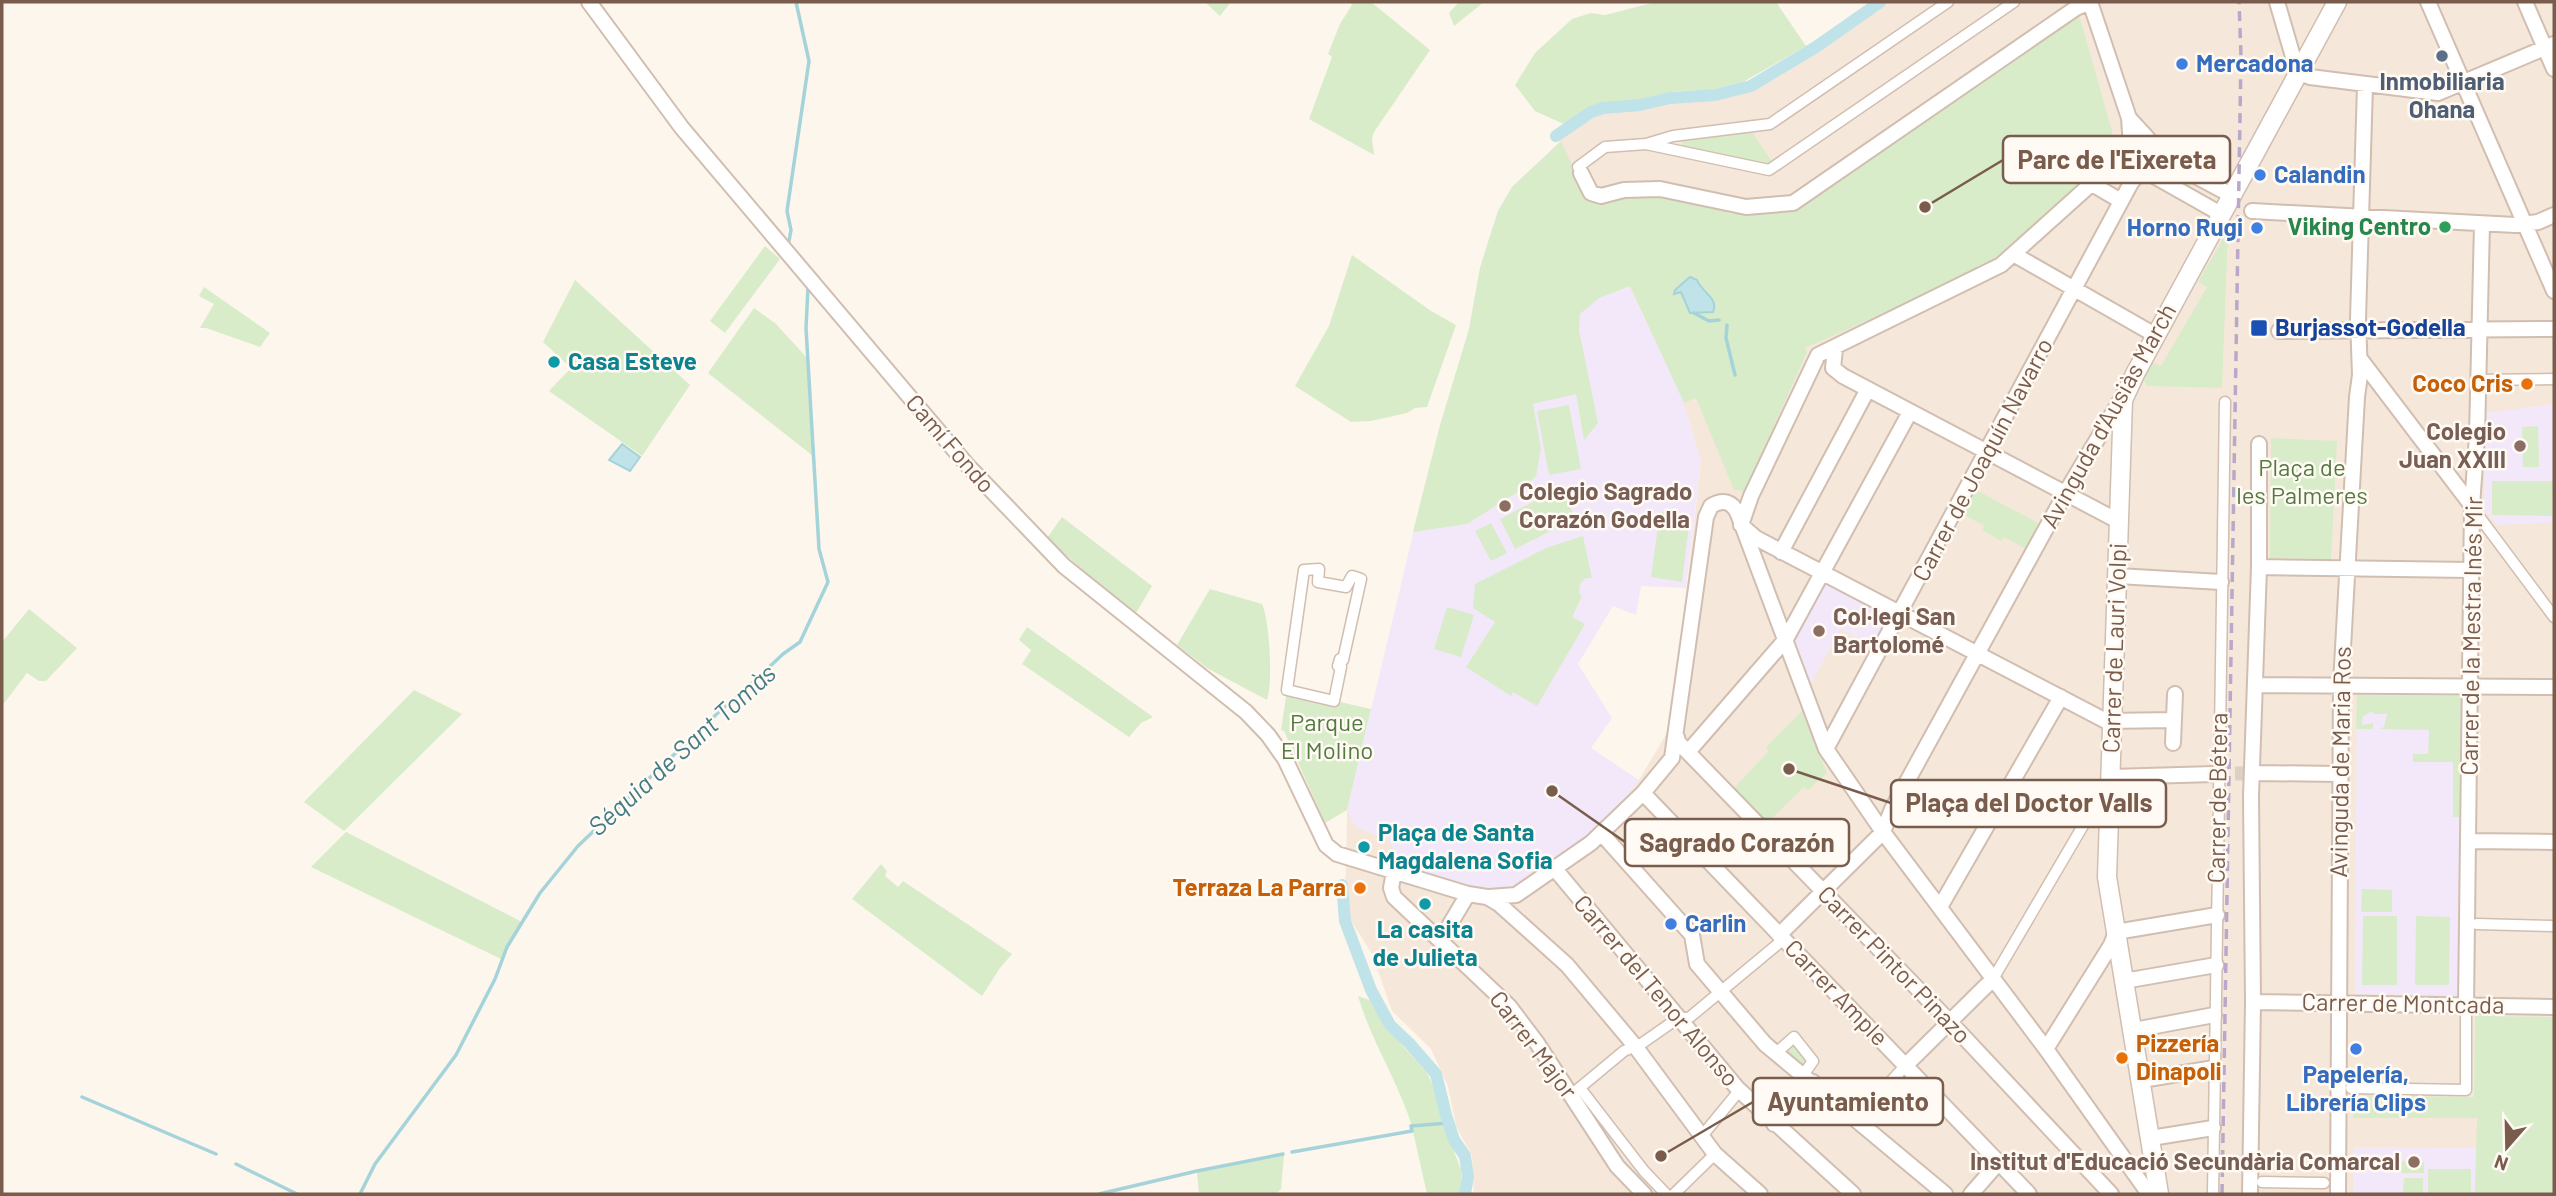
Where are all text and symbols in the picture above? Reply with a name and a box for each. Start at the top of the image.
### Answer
place label: Mercadona [2196,48,2313,77]
marker: Inmobiliaria Ohana [2434,48,2450,64]
marker: Mercadona [2174,56,2190,72]
place label: Inmobiliaria Ohana [2379,66,2505,123]
callout: Parc de l'Eixereta [2003,136,2230,183]
text: Parc de l'Eixereta [2018,143,2216,174]
place label: Calandin [2274,159,2366,188]
marker: Calandin [2252,167,2268,183]
place label: Viking Centro [2288,211,2431,240]
place label: Horno Rugi [2127,212,2243,241]
marker: Viking Centro [2437,219,2453,235]
marker: Horno Rugi [2249,220,2265,236]
street label: Avinguda d'Ausiàs March [2034,298,2182,533]
place label: Burjassot-Godella [2275,312,2466,341]
marker: Burjassot-Godella [2249,318,2269,338]
street label: Carrer de Joaquín Navarro [1905,333,2058,586]
place label: Casa Esteve [568,346,697,375]
marker: Casa Esteve [546,354,562,370]
place label: Coco Cris [2412,368,2513,397]
marker: Coco Cris [2519,376,2535,392]
street label: Camí Fondo [900,388,1002,498]
place label: Colegio Juan XXIII [2399,416,2506,473]
marker: Colegio Juan XXIII [2512,438,2528,454]
park label: Plaça de les Palmeres [2236,452,2368,509]
place label: Colegio Sagrado Corazón Godella [1519,476,1692,533]
street label: Carrer de la Mestra Inés Mir [2454,496,2487,776]
marker: Colegio Sagrado Corazón Godella [1497,498,1513,514]
street label: Carrer de Lauri Volpi [2095,542,2132,754]
place label: Col·legi San Bartolomé [1833,601,1956,658]
marker: Col·legi San Bartolomé [1811,623,1827,639]
street label: Avinguda de Maria Ros [2323,646,2356,878]
water label: Séquia de Sant Tomàs [581,657,781,841]
park label: Parque El Molino [1281,707,1373,764]
street label: Carrer de Bétera [2201,712,2232,884]
callout: Plaça del Doctor Valls [1891,780,2166,827]
text: Plaça del Doctor Valls [1906,786,2152,817]
place label: Plaça de Santa Magdalena Sofia [1378,817,1553,874]
callout: Sagrado Corazón [1625,819,1849,866]
text: Sagrado Corazón [1639,826,1835,857]
marker: Plaça de Santa Magdalena Sofia [1356,839,1372,855]
place label: Terraza La Parra [1173,872,1346,901]
street label: Carrer Pintor Pinazo [1812,879,1978,1049]
marker: Terraza La Parra [1352,880,1368,896]
street label: Carrer del Tenor Alonso [1568,888,1746,1092]
marker: La casita de Julieta [1417,896,1433,912]
place label: Carlin [1685,908,1747,937]
place label: La casita de Julieta [1372,914,1478,971]
marker: Carlin [1663,916,1679,932]
street label: Carrer Ample [1779,933,1895,1051]
street label: Carrer Major [1484,984,1584,1104]
street label: Carrer de Montcada [2301,986,2505,1019]
place label: Pizzería Dinapoli [2136,1028,2222,1085]
marker: Papelería, Librería Clips [2348,1041,2364,1057]
marker: Pizzería Dinapoli [2114,1050,2130,1066]
place label: Papelería, Librería Clips [2286,1059,2426,1116]
callout: Ayuntamiento [1753,1078,1943,1125]
text: Ayuntamiento [1767,1085,1929,1116]
north arrow [2472,1112,2542,1182]
place label: Institut d'Educació Secundària Comarcal [1970,1146,2400,1175]
text: N [2491,1150,2511,1176]
marker: Institut d'Educació Secundària Comarcal [2406,1154,2422,1170]

